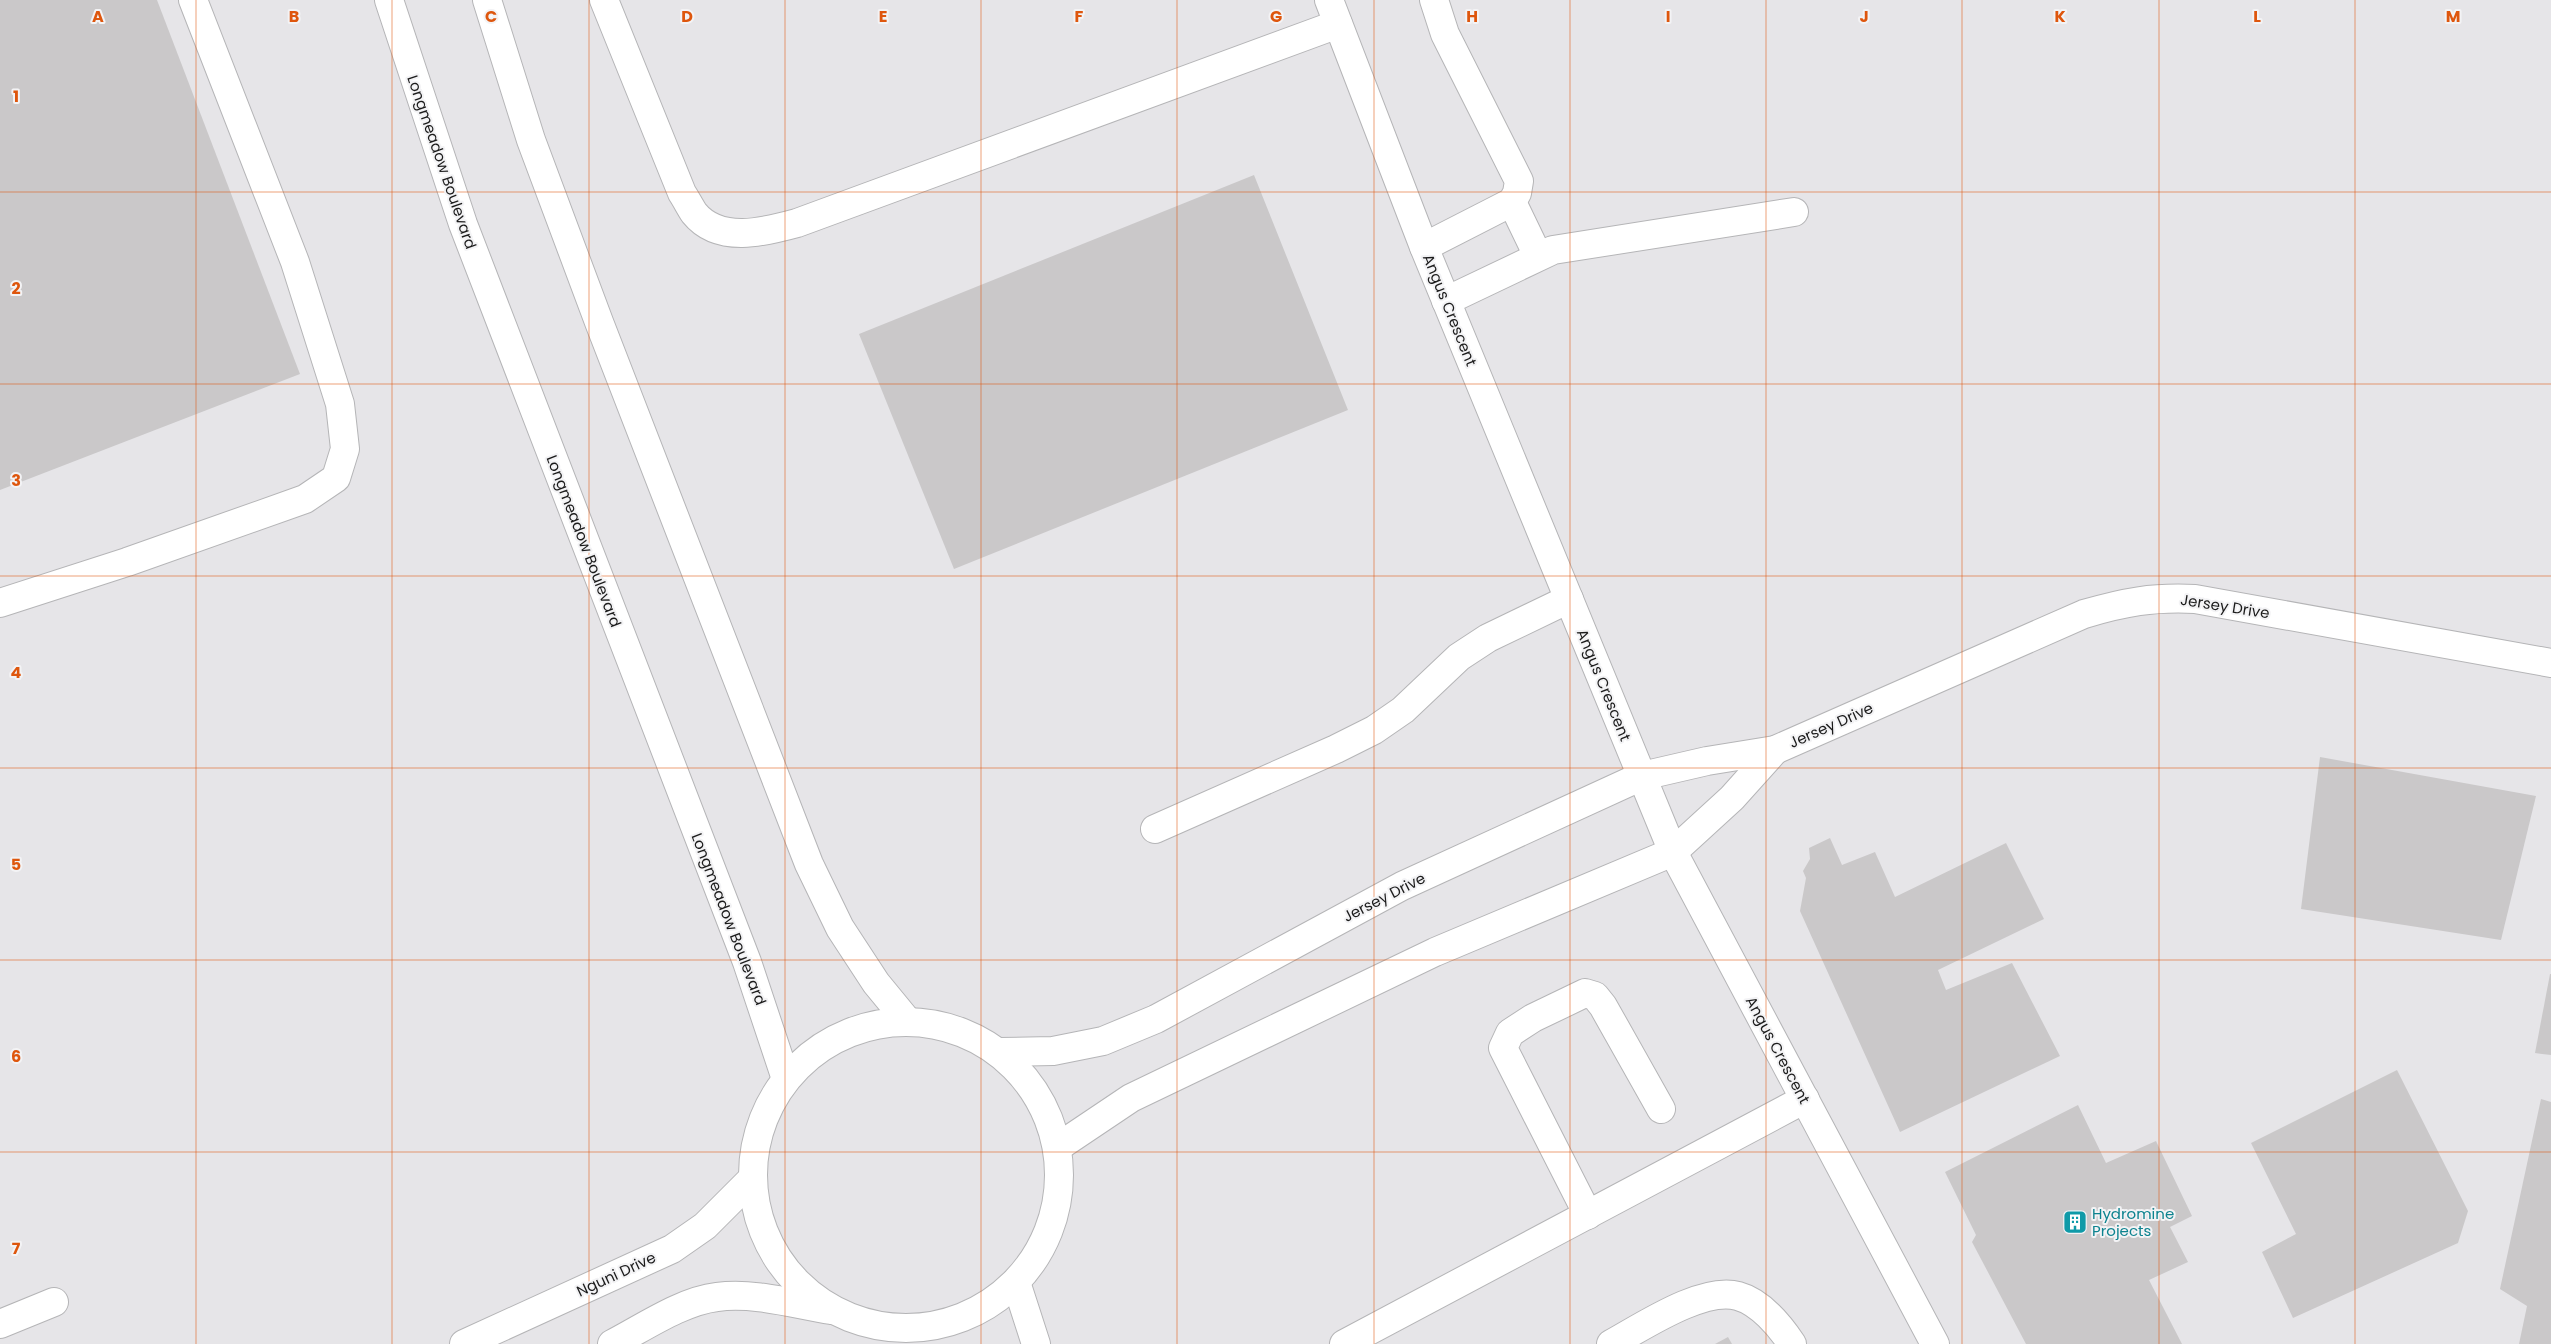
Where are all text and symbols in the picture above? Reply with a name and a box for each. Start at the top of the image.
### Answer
text: A [92,5,104,28]
text: B [289,5,299,28]
text: C [485,5,497,28]
text: D [681,5,693,28]
text: E [879,5,887,28]
text: F [1075,5,1084,28]
text: G [1270,5,1282,28]
text: H [1466,5,1478,28]
text: I [1666,5,1670,28]
text: J [1859,5,1869,28]
text: K [2054,5,2066,28]
text: L [2253,5,2261,28]
text: M [2446,5,2460,28]
street label: Longmeadow Boulevard [402,72,482,252]
text: 1 [13,85,19,108]
street label: Angus Crescent [1418,251,1482,369]
text: 2 [11,277,21,300]
street label: Longmeadow Boulevard [542,452,626,630]
text: 3 [11,469,21,492]
street label: Jersey Drive [2179,589,2271,623]
street label: Angus Crescent [1572,626,1636,744]
text: 4 [11,661,22,684]
street label: Jersey Drive [1786,697,1876,753]
street label: Longmeadow Boulevard [687,830,771,1008]
text: 5 [11,853,21,876]
street label: Jersey Drive [1339,867,1429,927]
street label: Angus Crescent [1741,993,1815,1107]
text: 6 [11,1045,21,1068]
place label: Hydromine Projects [2092,1203,2174,1241]
building icon: Hydromine Projects [2062,1209,2088,1235]
text: 7 [12,1237,21,1260]
street label: Nguni Drive [573,1246,659,1302]

